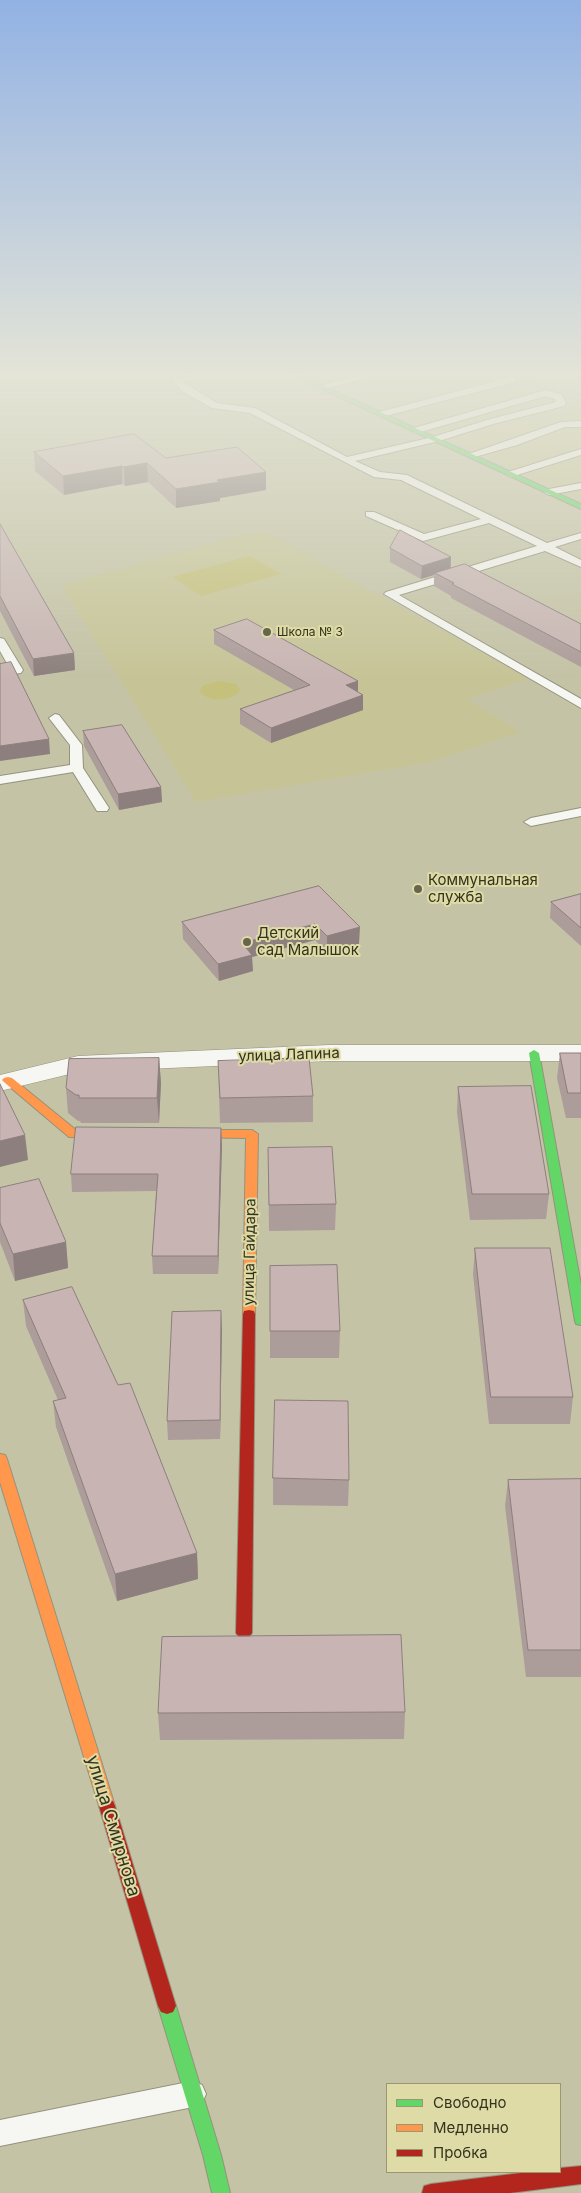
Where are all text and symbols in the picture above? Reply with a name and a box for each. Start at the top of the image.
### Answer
place label: Школа № 3 [277,625,343,639]
marker: Школа № 3 [261,626,273,638]
place label: Коммунальная служба [428,871,538,906]
marker: Коммунальная служба [412,883,424,895]
place label: Детский сад Малышок [257,924,359,959]
marker: Детский сад Малышок [241,936,253,948]
street label: улица Лапина [238,1044,340,1066]
street label: улица Гайдара [240,1198,260,1306]
street label: улица Смирнова [81,1753,145,1899]
legend [386,2083,561,2173]
text: Свободно [433,2093,507,2112]
text: Медленно [433,2118,509,2137]
text: Пробка [433,2143,488,2162]

